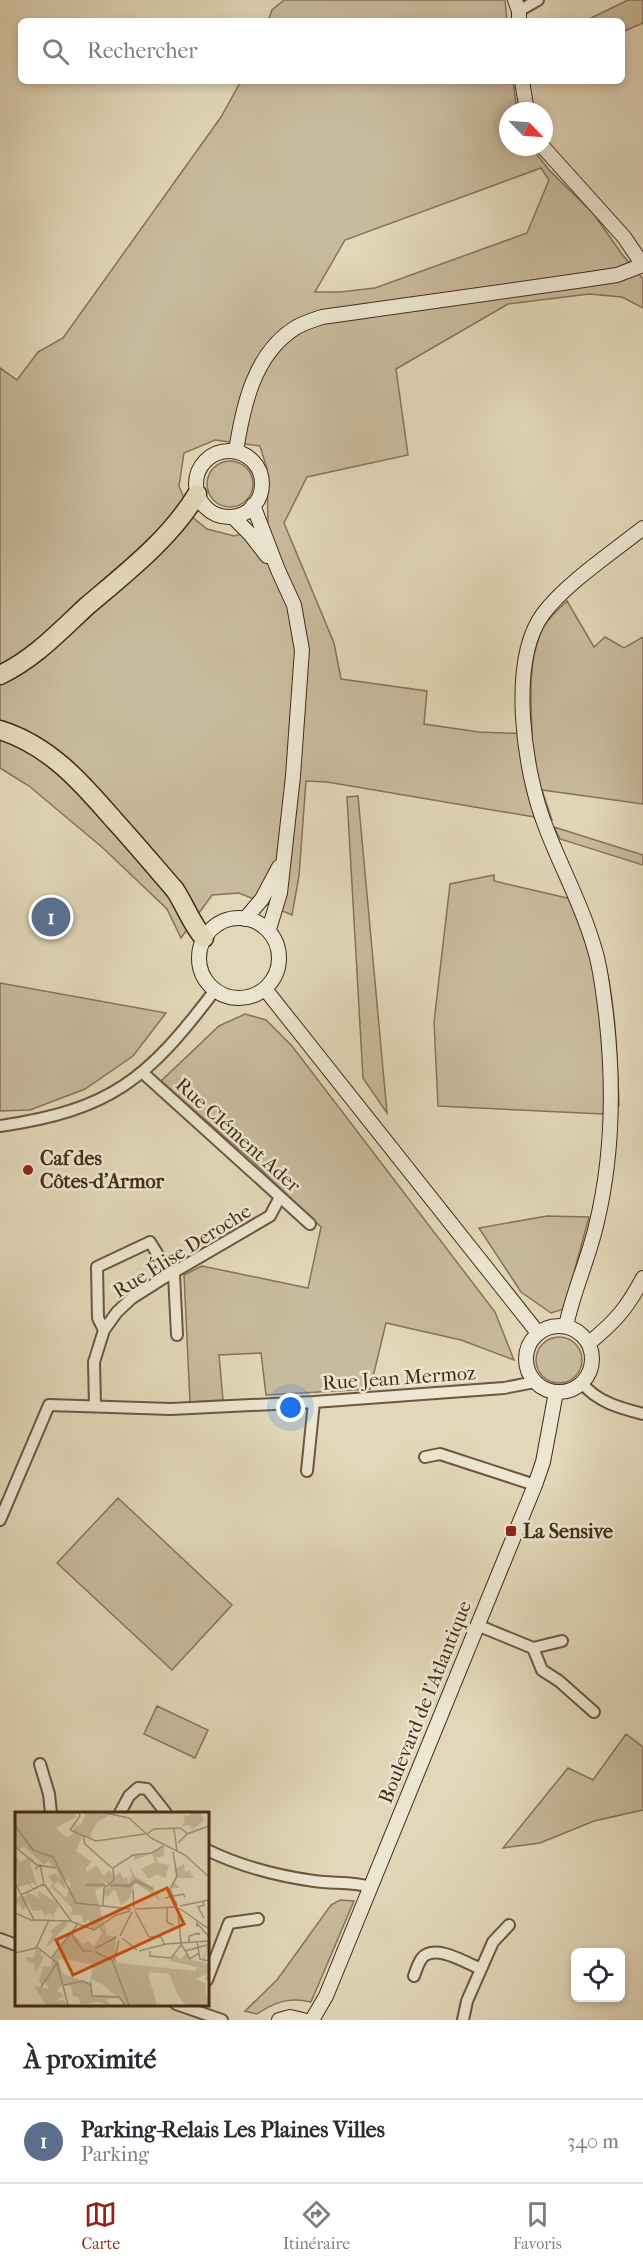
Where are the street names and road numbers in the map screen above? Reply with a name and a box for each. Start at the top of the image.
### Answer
street label: Rue Clément Ader [171,1073,305,1197]
street label: Rue Élise Deroche [108,1198,255,1303]
street label: Rue Jean Mermoz [322,1361,477,1395]
street label: Boulevard de l'Atlantique [374,1597,476,1807]

